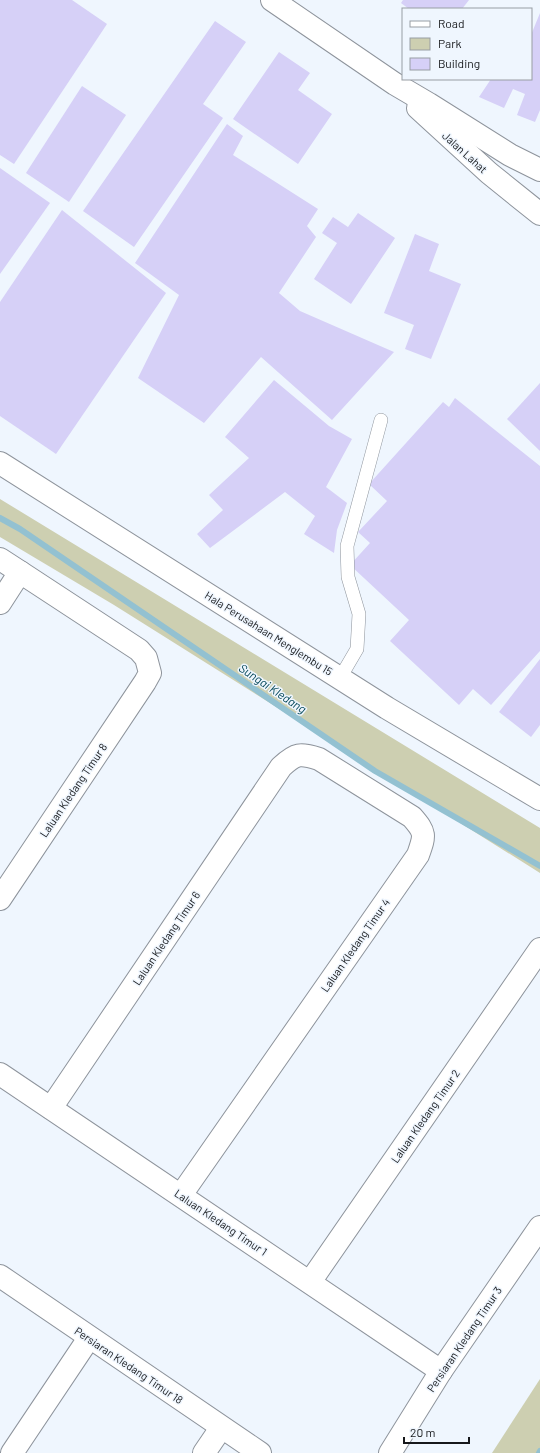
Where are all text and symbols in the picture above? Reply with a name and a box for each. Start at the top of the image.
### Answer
legend [402,8,532,80]
text: Road [438,16,465,30]
text: Park [438,36,462,50]
text: Building [438,56,480,70]
street label: Jalan Lahat [440,129,490,175]
street label: Hala Perusahaan Menglembu 15 [203,588,336,678]
water label: Sungai Kledang [237,660,309,716]
street label: Laluan Kledang Timur 8 [37,740,109,839]
street label: Laluan Kledang Timur 6 [130,888,202,987]
street label: Laluan Kledang Timur 4 [318,896,392,994]
street label: Laluan Kledang Timur 2 [388,1067,462,1165]
street label: Laluan Kledang Timur 1 [172,1186,270,1258]
street label: Persiaran Kledang Timur 3 [424,1284,504,1394]
street label: Persiaran Kledang Timur 18 [72,1324,186,1406]
scale bar [404,1419,469,1445]
text: 20 m [410,1425,436,1439]

